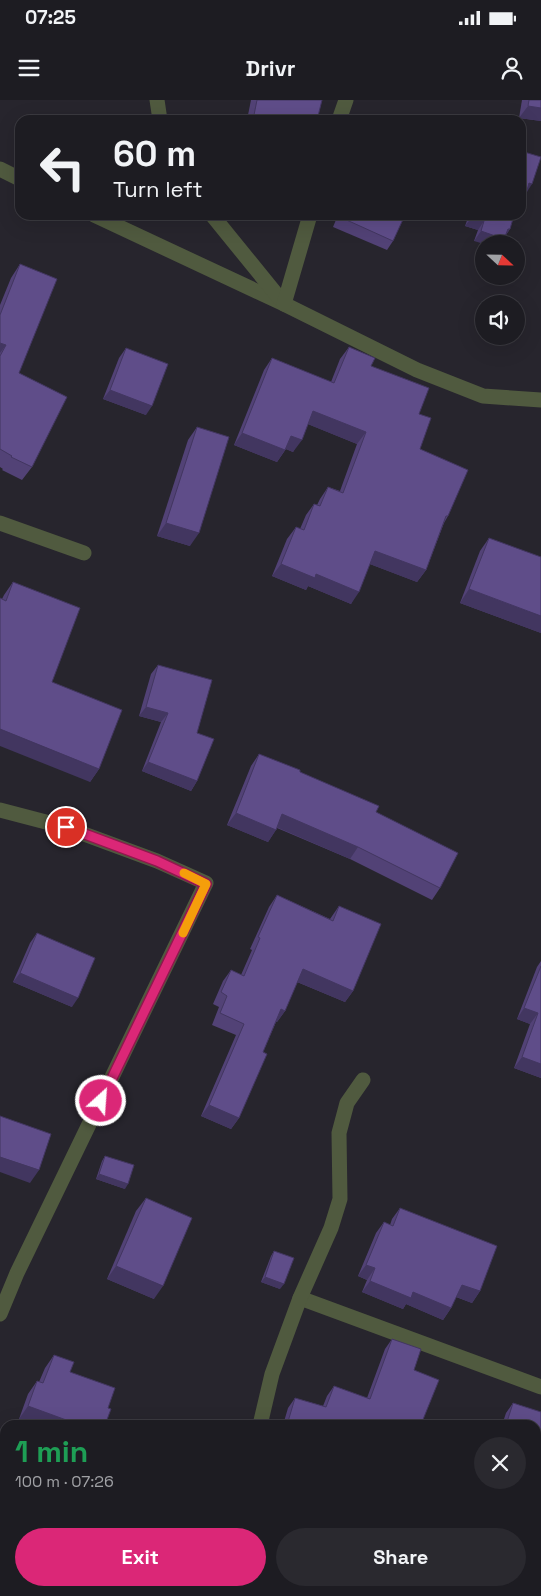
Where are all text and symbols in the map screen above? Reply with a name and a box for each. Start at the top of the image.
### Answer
text: 07:25 [25,5,76,30]
icon: menu [15,54,43,82]
text: Drivr [246,54,295,82]
icon: person [498,54,526,82]
text: 60 m [113,132,196,176]
icon: left [30,135,95,200]
text: Turn left [113,175,203,203]
north arrow [475,235,525,285]
map controls [475,235,525,345]
button: sound [475,295,525,345]
pin [45,806,87,848]
icon: arrive [52,813,80,841]
position arrow [74,1074,126,1126]
text: 1 min [15,1432,88,1471]
button: close [474,1437,526,1489]
text: 100 m · 07:26 [15,1471,114,1492]
button: Exit [15,1528,266,1586]
button: Share [276,1528,526,1586]

